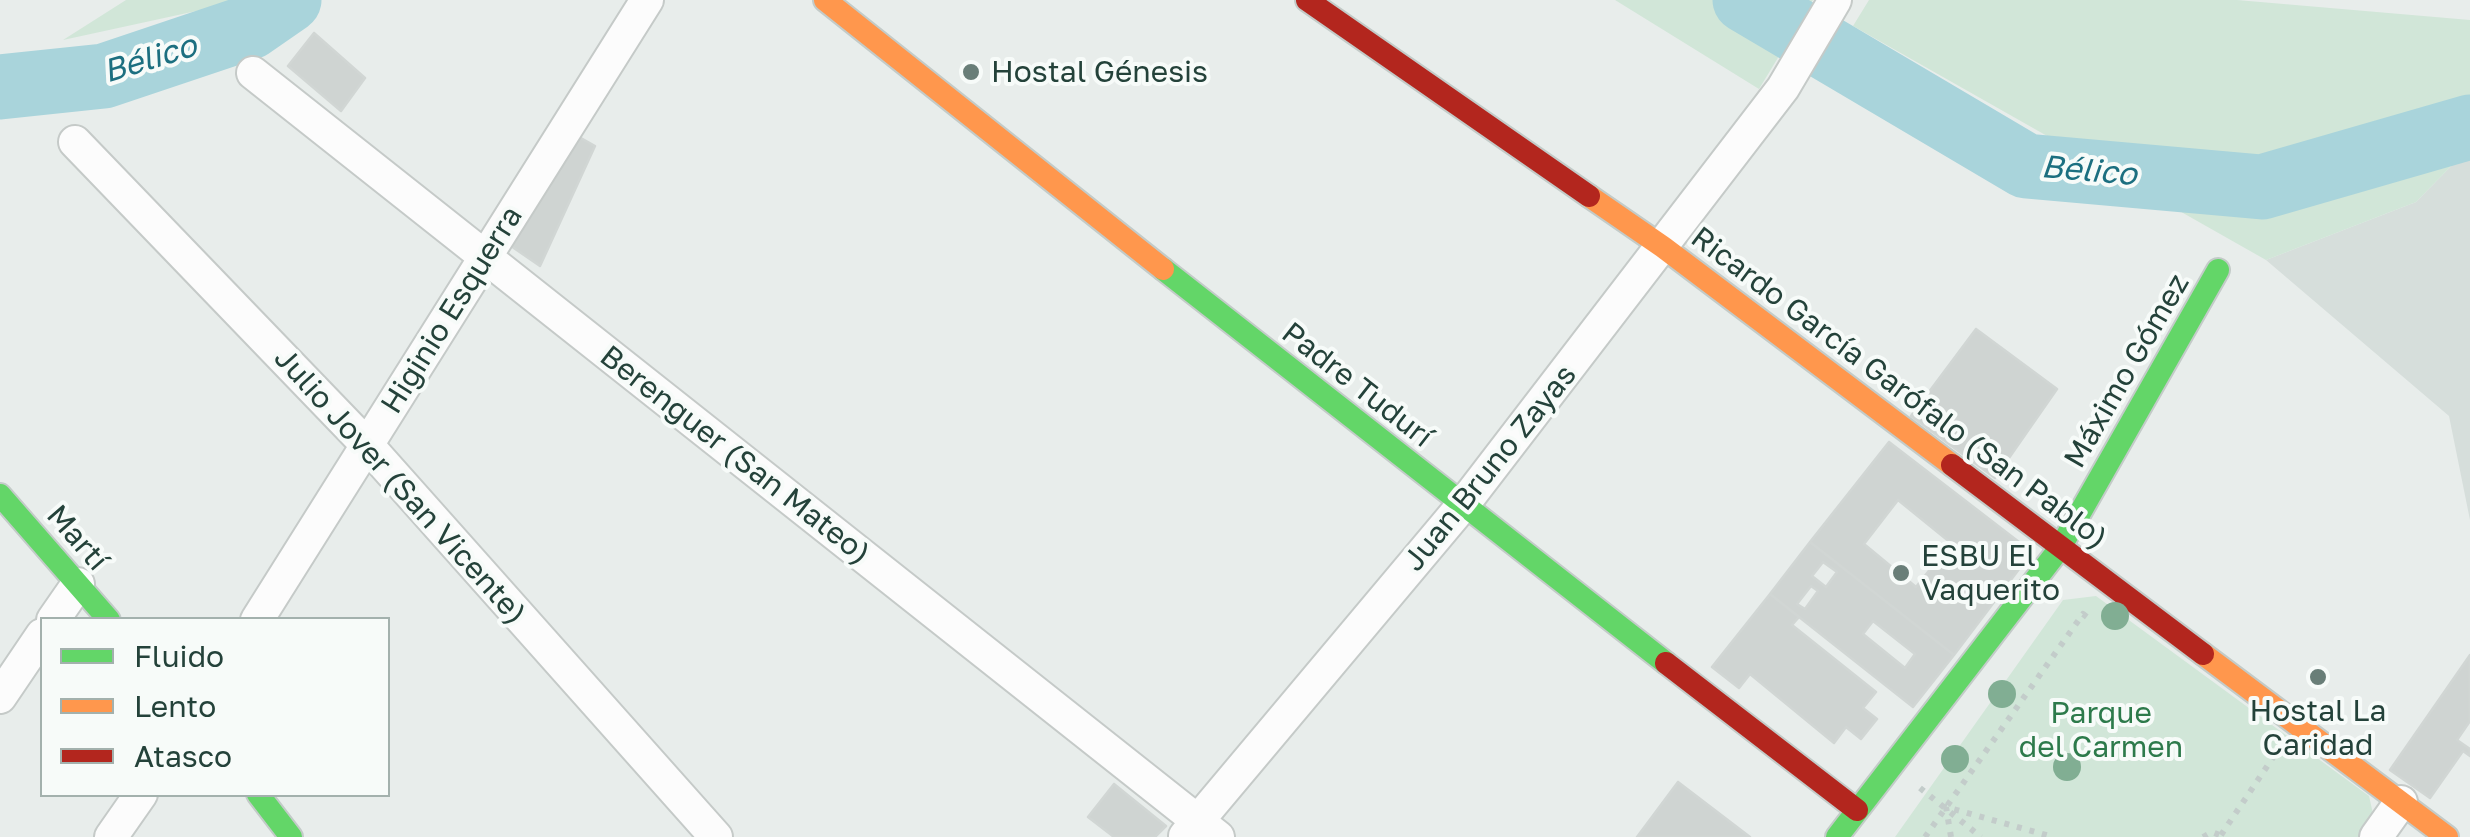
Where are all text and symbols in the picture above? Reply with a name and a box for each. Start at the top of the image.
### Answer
water label: Bélico [99,27,201,91]
place label: Hostal Génesis [991,54,1208,90]
marker: Hostal Génesis [960,61,982,83]
water label: Bélico [2040,148,2138,194]
street label: Higinio Esquerra [374,200,530,420]
street label: Ricardo García Garófalo (San Pablo) [1684,220,2114,556]
street label: Máximo Gómez [2057,268,2197,474]
street label: Padre Tudurí [1274,315,1440,455]
street label: Berenguer (San Mateo) [593,338,877,572]
street label: Julio Jover (San Vicente) [266,341,534,631]
street label: Juan Bruno Zayas [1396,358,1584,578]
street label: Martí [39,498,115,578]
place label: ESBU El Vaquerito [1921,538,2060,608]
marker: ESBU El Vaquerito [1890,562,1912,584]
legend [40,617,390,797]
text: Fluido [134,638,224,674]
marker: Hostal La Caridad [2307,666,2329,688]
text: Lento [134,688,216,724]
place label: Hostal La Caridad [2249,693,2387,764]
park label: Parque del Carmen [2019,695,2183,766]
text: Atasco [134,738,232,774]

